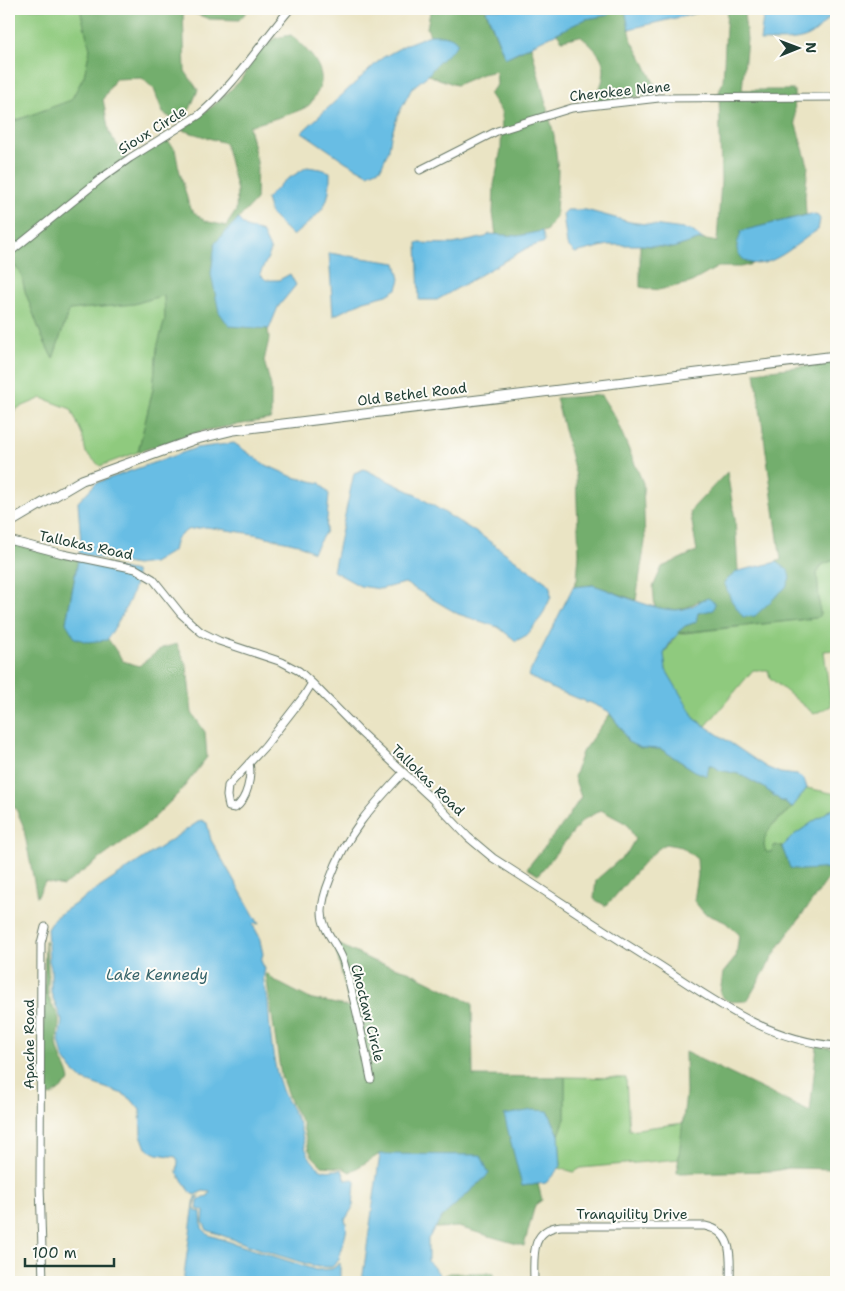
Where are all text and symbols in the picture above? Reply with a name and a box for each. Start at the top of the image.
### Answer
north arrow [772,22,822,72]
text: N [802,42,820,53]
street label: Cherokee Nene [568,77,672,105]
street label: Sioux Circle [115,102,190,158]
street label: Old Bethel Road [356,378,468,410]
street label: Tallokas Road [38,526,135,564]
street label: Tallokas Road [387,740,469,820]
street label: Choctaw Circle [347,962,389,1064]
water label: Lake Kennedy [106,965,208,985]
street label: Apache Road [20,999,38,1089]
street label: Tranquility Drive [576,1205,688,1223]
scale bar [25,1236,114,1268]
text: 100 m [32,1243,77,1263]

